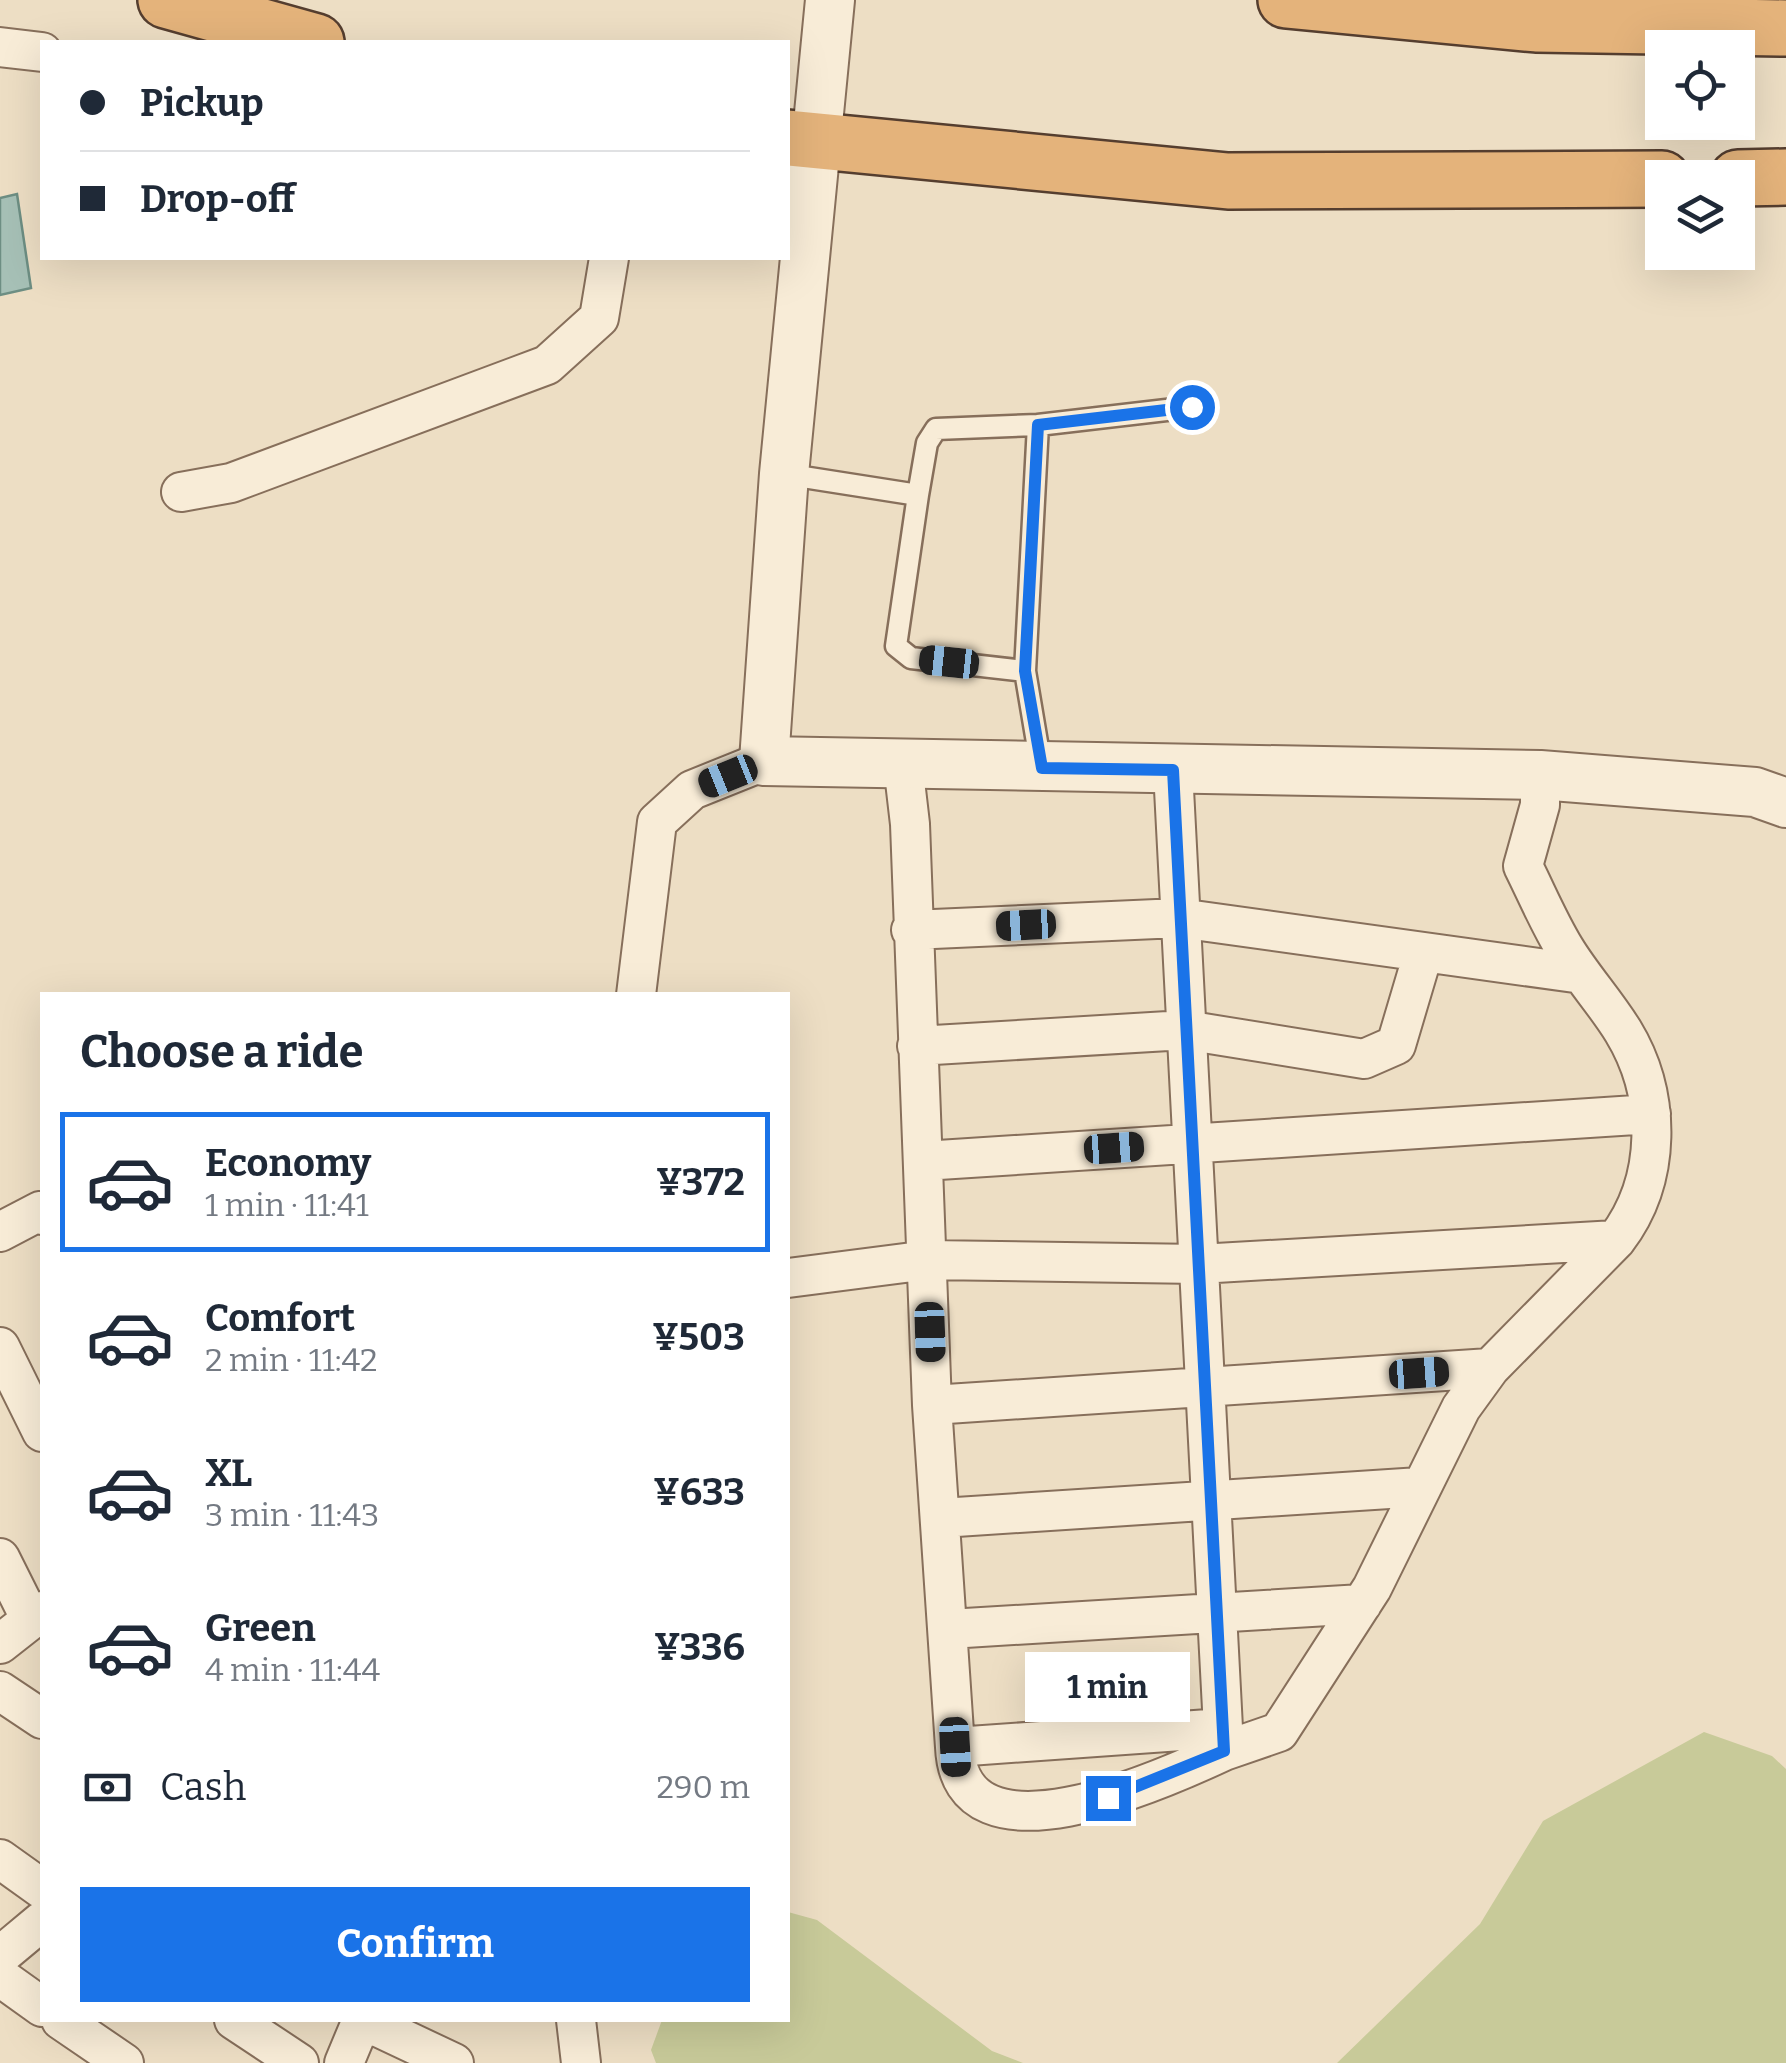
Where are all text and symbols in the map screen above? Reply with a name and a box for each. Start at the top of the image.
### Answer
map controls [1645,30,1755,270]
button: locate [1645,30,1755,140]
text: Pickup [140,80,264,126]
button: layers [1645,160,1755,270]
text: Drop-off [140,176,295,222]
route start [1170,385,1215,430]
car [918,644,980,680]
car [695,751,761,801]
car [995,908,1057,942]
text: Choose a ride [80,1025,363,1079]
car [1083,1131,1145,1165]
icon: car [85,1137,175,1227]
text: Economy [205,1140,371,1186]
text: ¥372 [656,1159,745,1205]
text: 1 min · 11:41 [205,1186,369,1224]
icon: car [85,1292,175,1382]
text: Comfort [205,1295,355,1341]
car [914,1301,946,1363]
text: ¥503 [652,1314,745,1360]
text: 2 min · 11:42 [205,1341,378,1379]
car [1388,1356,1450,1390]
icon: car [85,1447,175,1537]
text: XL [205,1450,252,1496]
text: ¥633 [653,1469,745,1515]
text: 3 min · 11:43 [205,1496,379,1534]
icon: car [85,1602,175,1692]
text: Green [205,1605,316,1651]
text: ¥336 [654,1624,745,1670]
text: 4 min · 11:44 [205,1651,380,1689]
callout: 1 min [1026,1653,1190,1723]
text: 1 min [1067,1668,1148,1706]
car [938,1716,972,1778]
icon: cash [80,1760,135,1815]
text: Cash [160,1764,246,1810]
text: 290 m [656,1768,750,1806]
route end [1086,1776,1131,1821]
button: Confirm [80,1887,750,2002]

